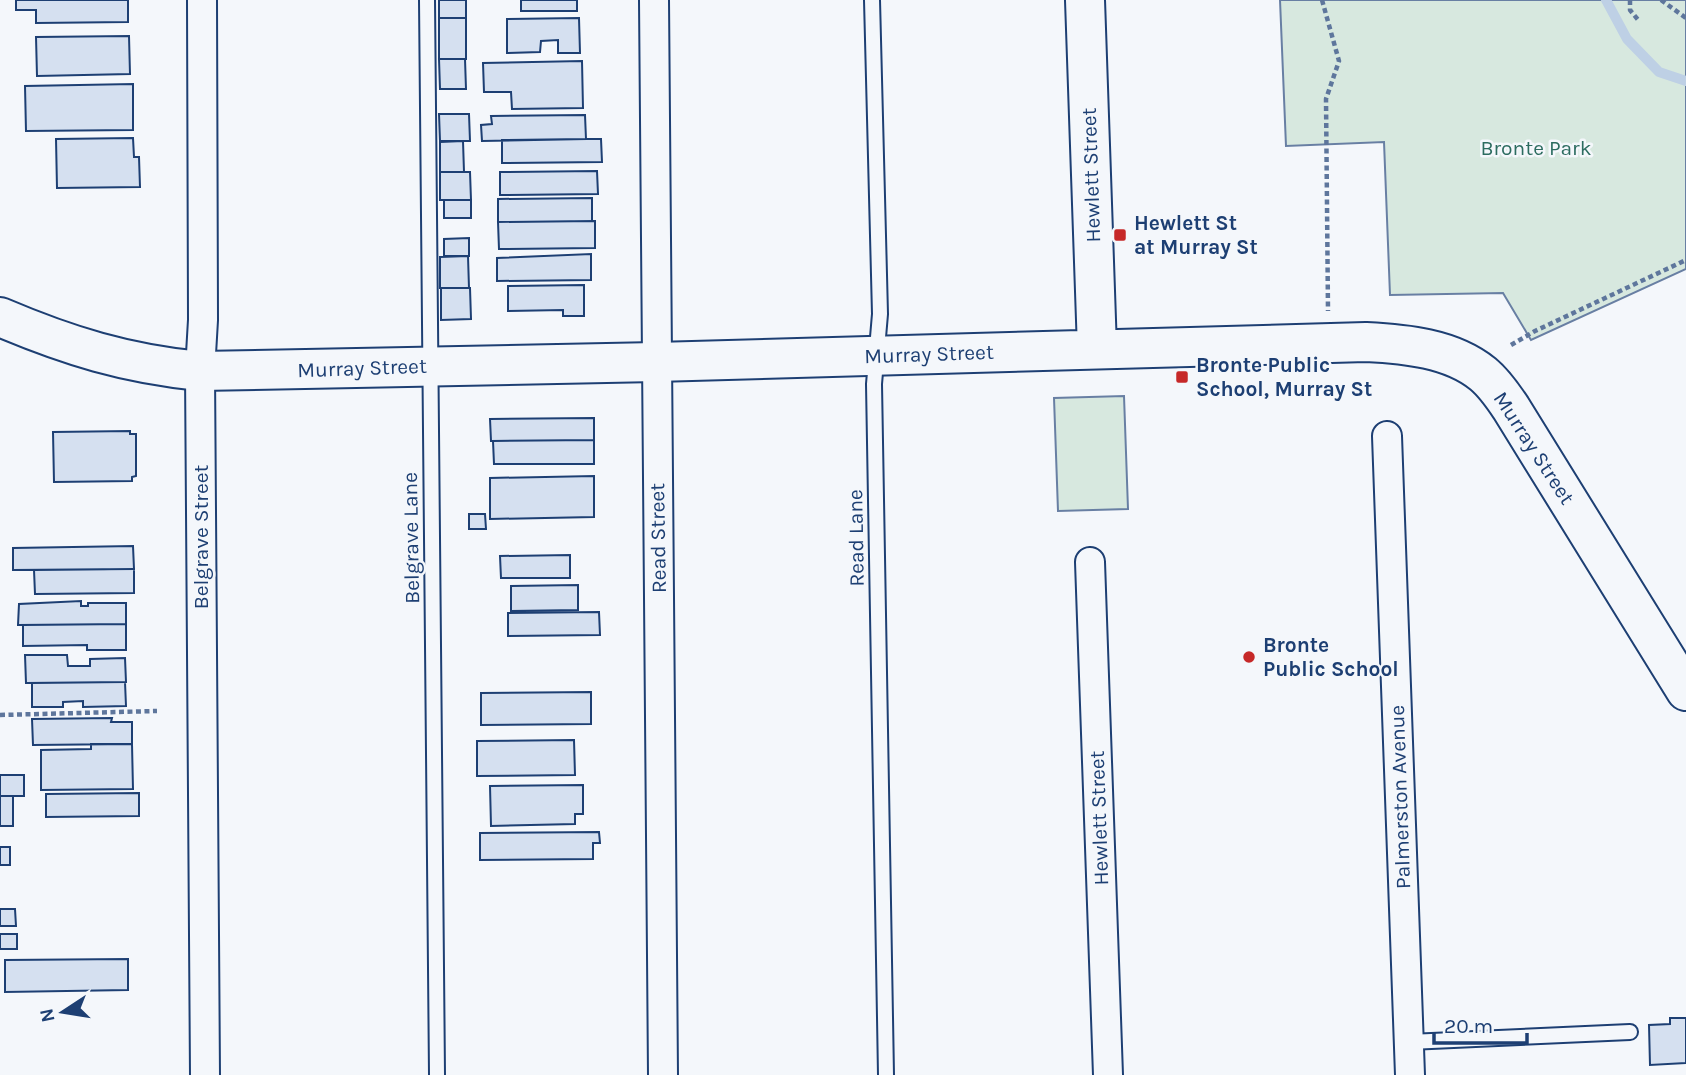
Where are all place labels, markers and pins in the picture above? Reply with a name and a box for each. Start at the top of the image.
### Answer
place label: Hewlett St at Murray St [1134,211,1258,259]
marker: Hewlett St at Murray St [1112,227,1128,243]
place label: Bronte Public School, Murray St [1196,353,1372,401]
marker: Bronte Public School, Murray St [1174,369,1190,385]
place label: Bronte Public School [1263,633,1399,681]
marker: Bronte Public School [1241,649,1257,665]

